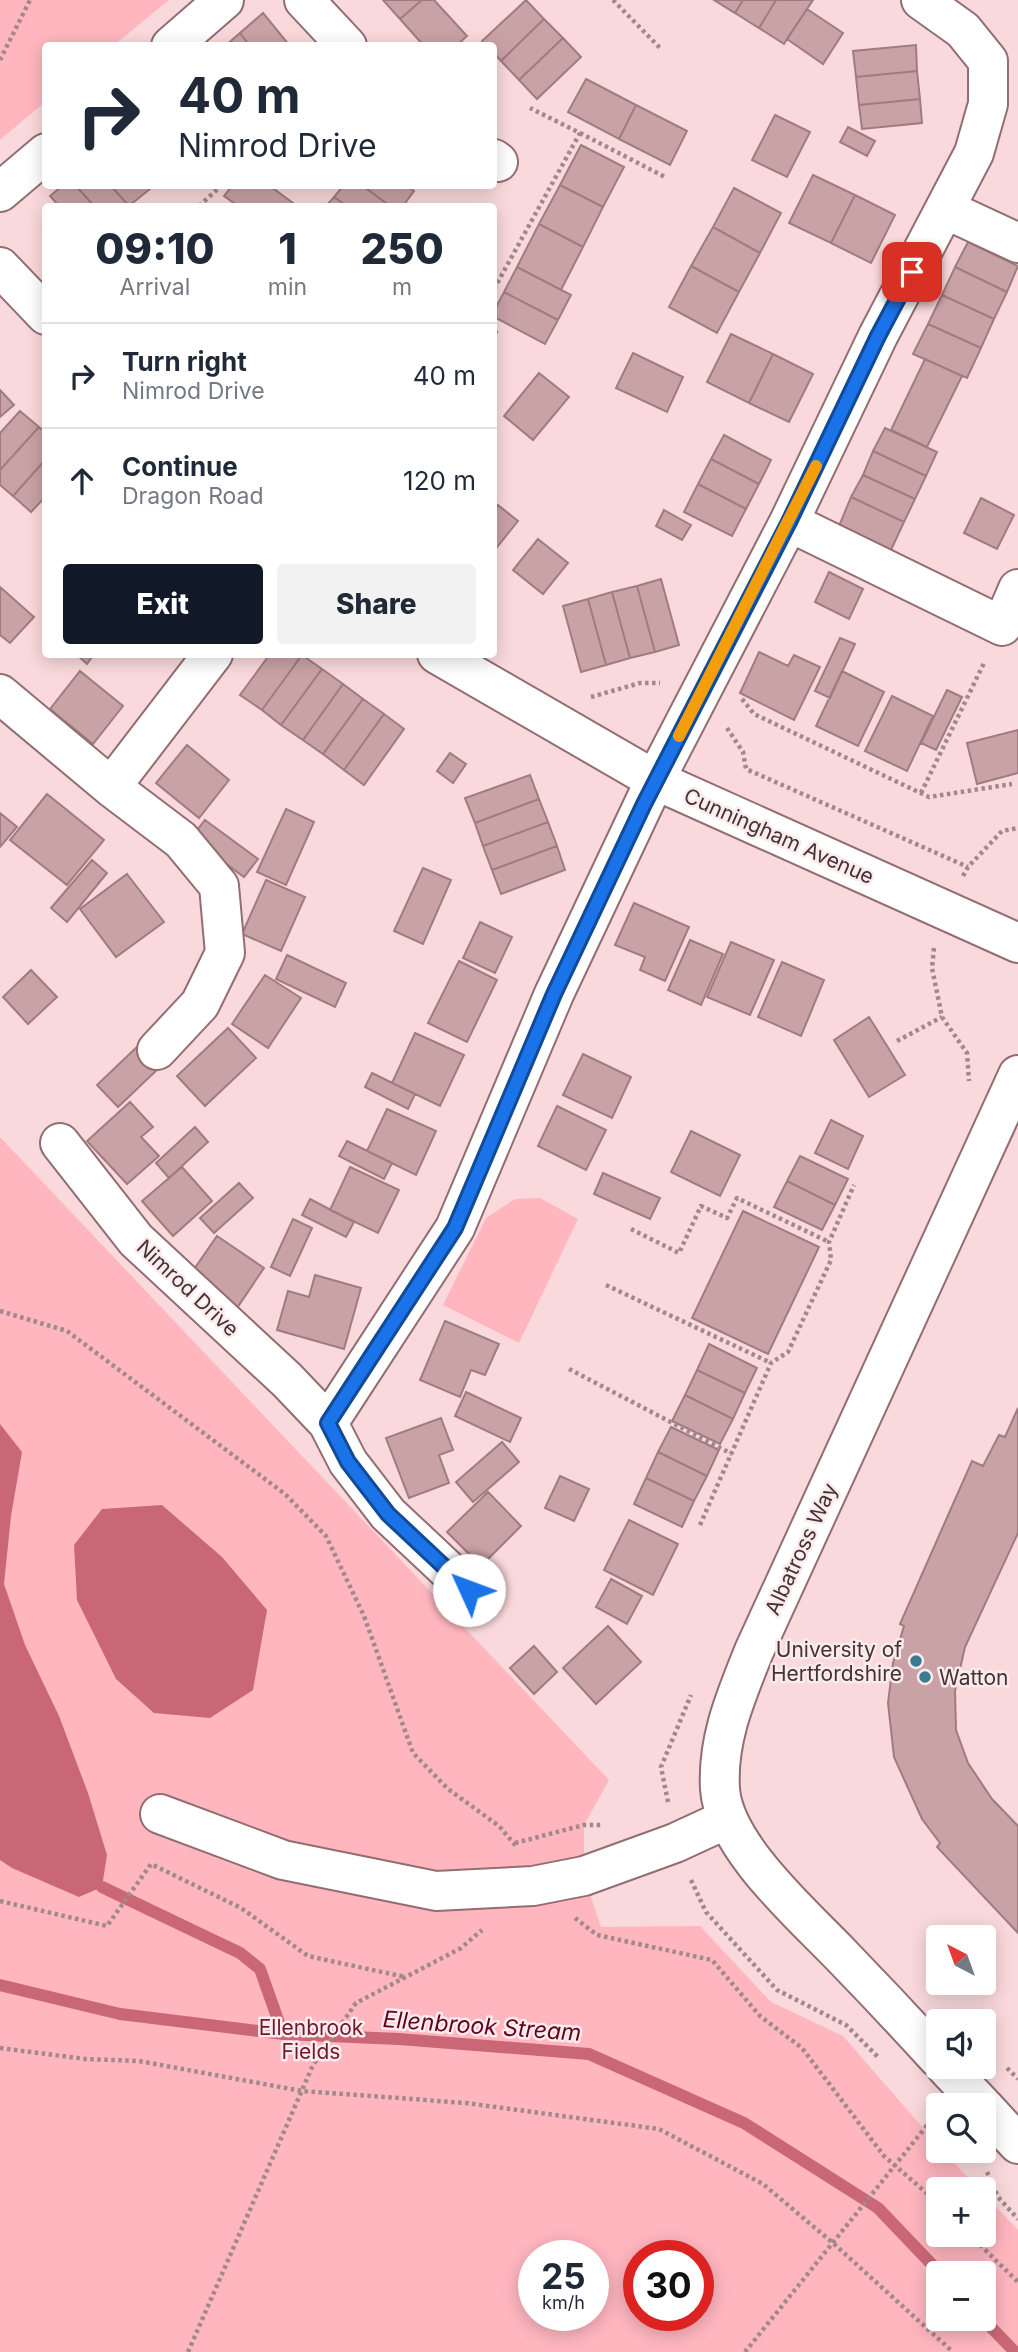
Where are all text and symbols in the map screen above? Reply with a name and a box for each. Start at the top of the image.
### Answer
text: 40 m [178,66,301,125]
icon: right [63,70,154,161]
text: Nimrod Drive [178,126,377,165]
text: 09:10 [95,223,215,274]
text: 1 [278,223,297,274]
text: 250 [360,223,444,274]
pin [882,242,942,302]
icon: arrive [893,253,931,291]
text: Arrival [120,273,190,301]
text: min [268,273,307,301]
text: m [392,273,412,301]
text: Turn right [122,346,247,377]
icon: right [63,357,101,395]
text: 40 m [413,360,476,391]
text: Nimrod Drive [122,377,265,405]
text: Continue [122,451,238,482]
icon: ahead [63,462,101,500]
text: 120 m [403,465,476,496]
text: Dragon Road [122,482,264,510]
button: Exit [63,564,263,644]
button: Share [277,564,476,644]
street label: Cunningham Avenue [680,783,878,889]
street label: Nimrod Drive [132,1234,244,1342]
street label: Albatross Way [760,1479,843,1619]
position arrow [432,1553,506,1627]
place label: University of Hertfordshire [771,1637,902,1686]
marker: University of Hertfordshire [908,1653,924,1669]
place label: Watton [939,1665,1008,1690]
marker: Watton [917,1669,933,1685]
north arrow [926,1925,996,1995]
map controls [926,1925,996,2331]
water label: Ellenbrook Stream [382,2005,582,2047]
button: sound [926,2009,996,2079]
park label: Ellenbrook Fields [259,2015,364,2064]
button: search [926,2093,996,2163]
button: + [926,2177,996,2247]
speed limit sign: 30 [623,2240,714,2331]
text: 25 [541,2255,586,2297]
button: − [926,2261,996,2331]
text: km/h [542,2292,585,2313]

